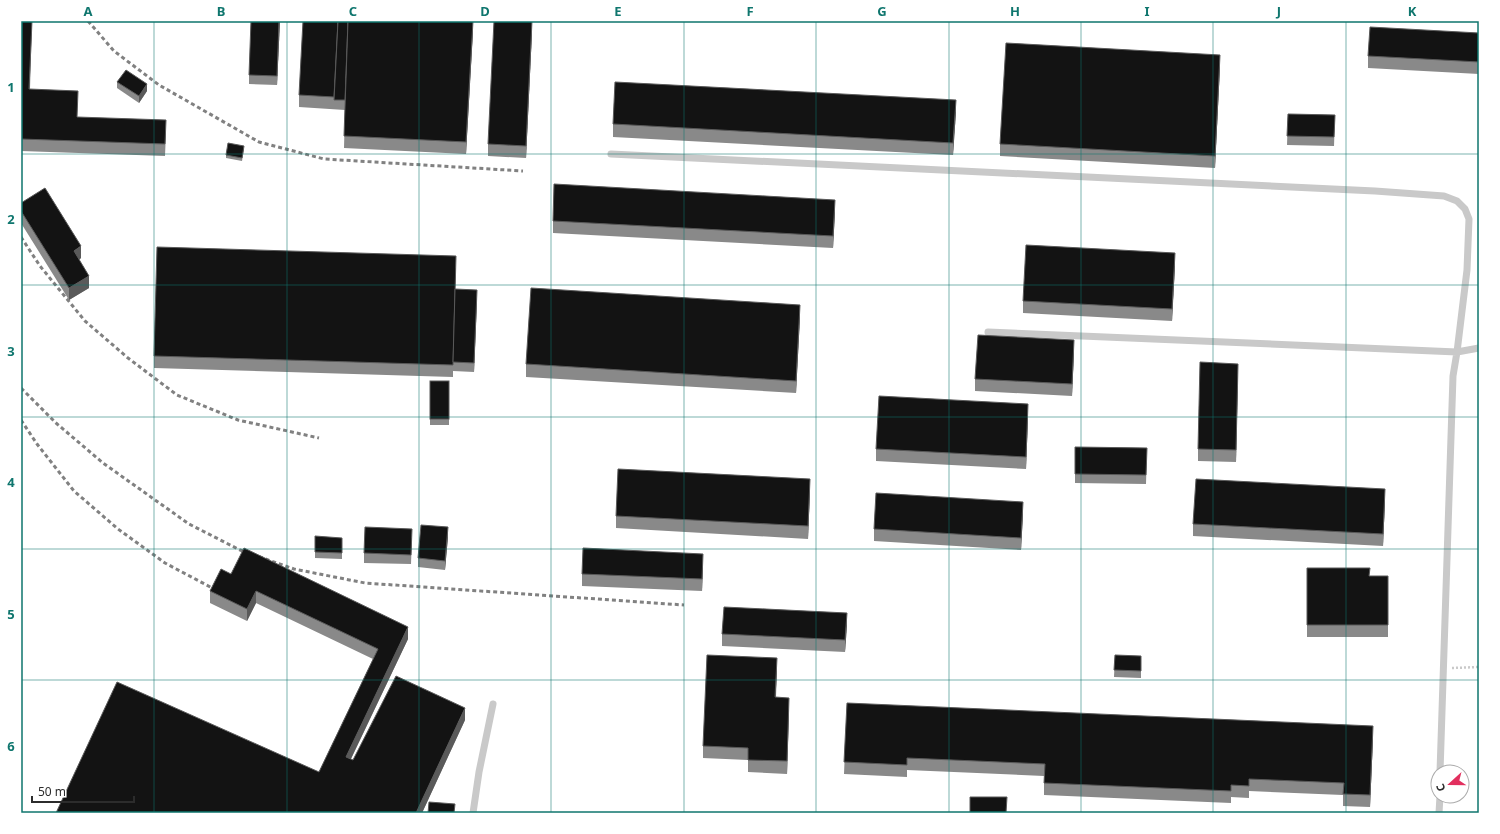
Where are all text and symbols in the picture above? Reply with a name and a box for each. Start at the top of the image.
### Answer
text: A [84,2,93,20]
text: B [217,2,225,20]
text: C [349,2,357,20]
text: D [480,2,490,20]
text: E [614,2,622,20]
text: F [746,2,754,20]
text: G [877,2,887,20]
text: H [1010,2,1020,20]
text: I [1144,2,1150,20]
text: J [1276,2,1281,20]
text: K [1408,2,1417,20]
text: 1 [7,78,15,96]
text: 2 [7,210,15,228]
text: 3 [7,342,15,360]
text: 4 [7,473,15,491]
text: 5 [7,605,15,623]
text: 6 [7,737,15,755]
north arrow [1430,764,1470,804]
scale bar [32,778,134,804]
text: С [1432,782,1448,794]
text: 50 m [38,783,66,800]

